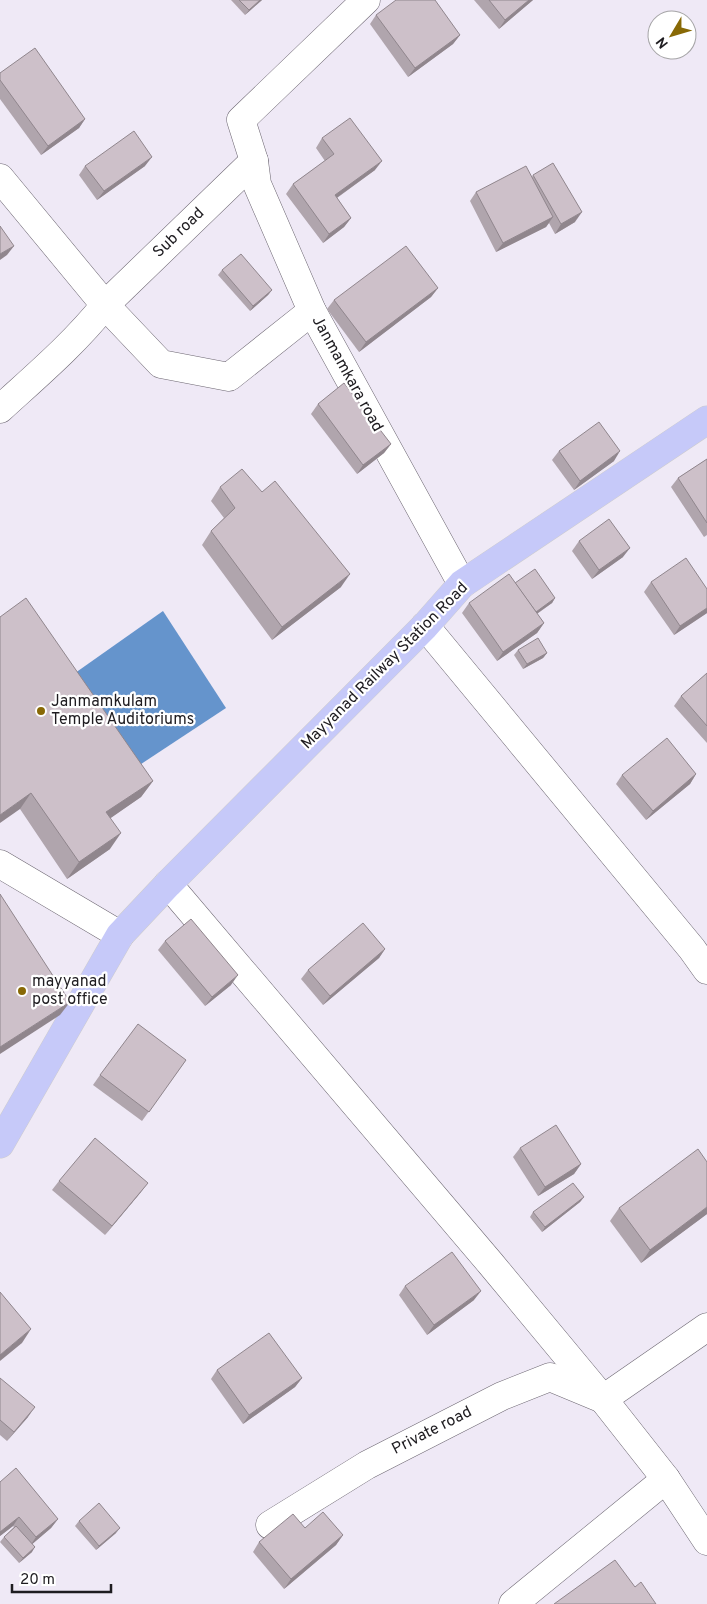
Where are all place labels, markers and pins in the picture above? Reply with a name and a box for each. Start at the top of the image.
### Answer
place label: Janmamkulam Temple Auditoriums [51,692,194,730]
marker: Janmamkulam Temple Auditoriums [35,705,47,717]
place label: mayyanad post office [32,972,108,1010]
marker: mayyanad post office [16,985,28,997]

